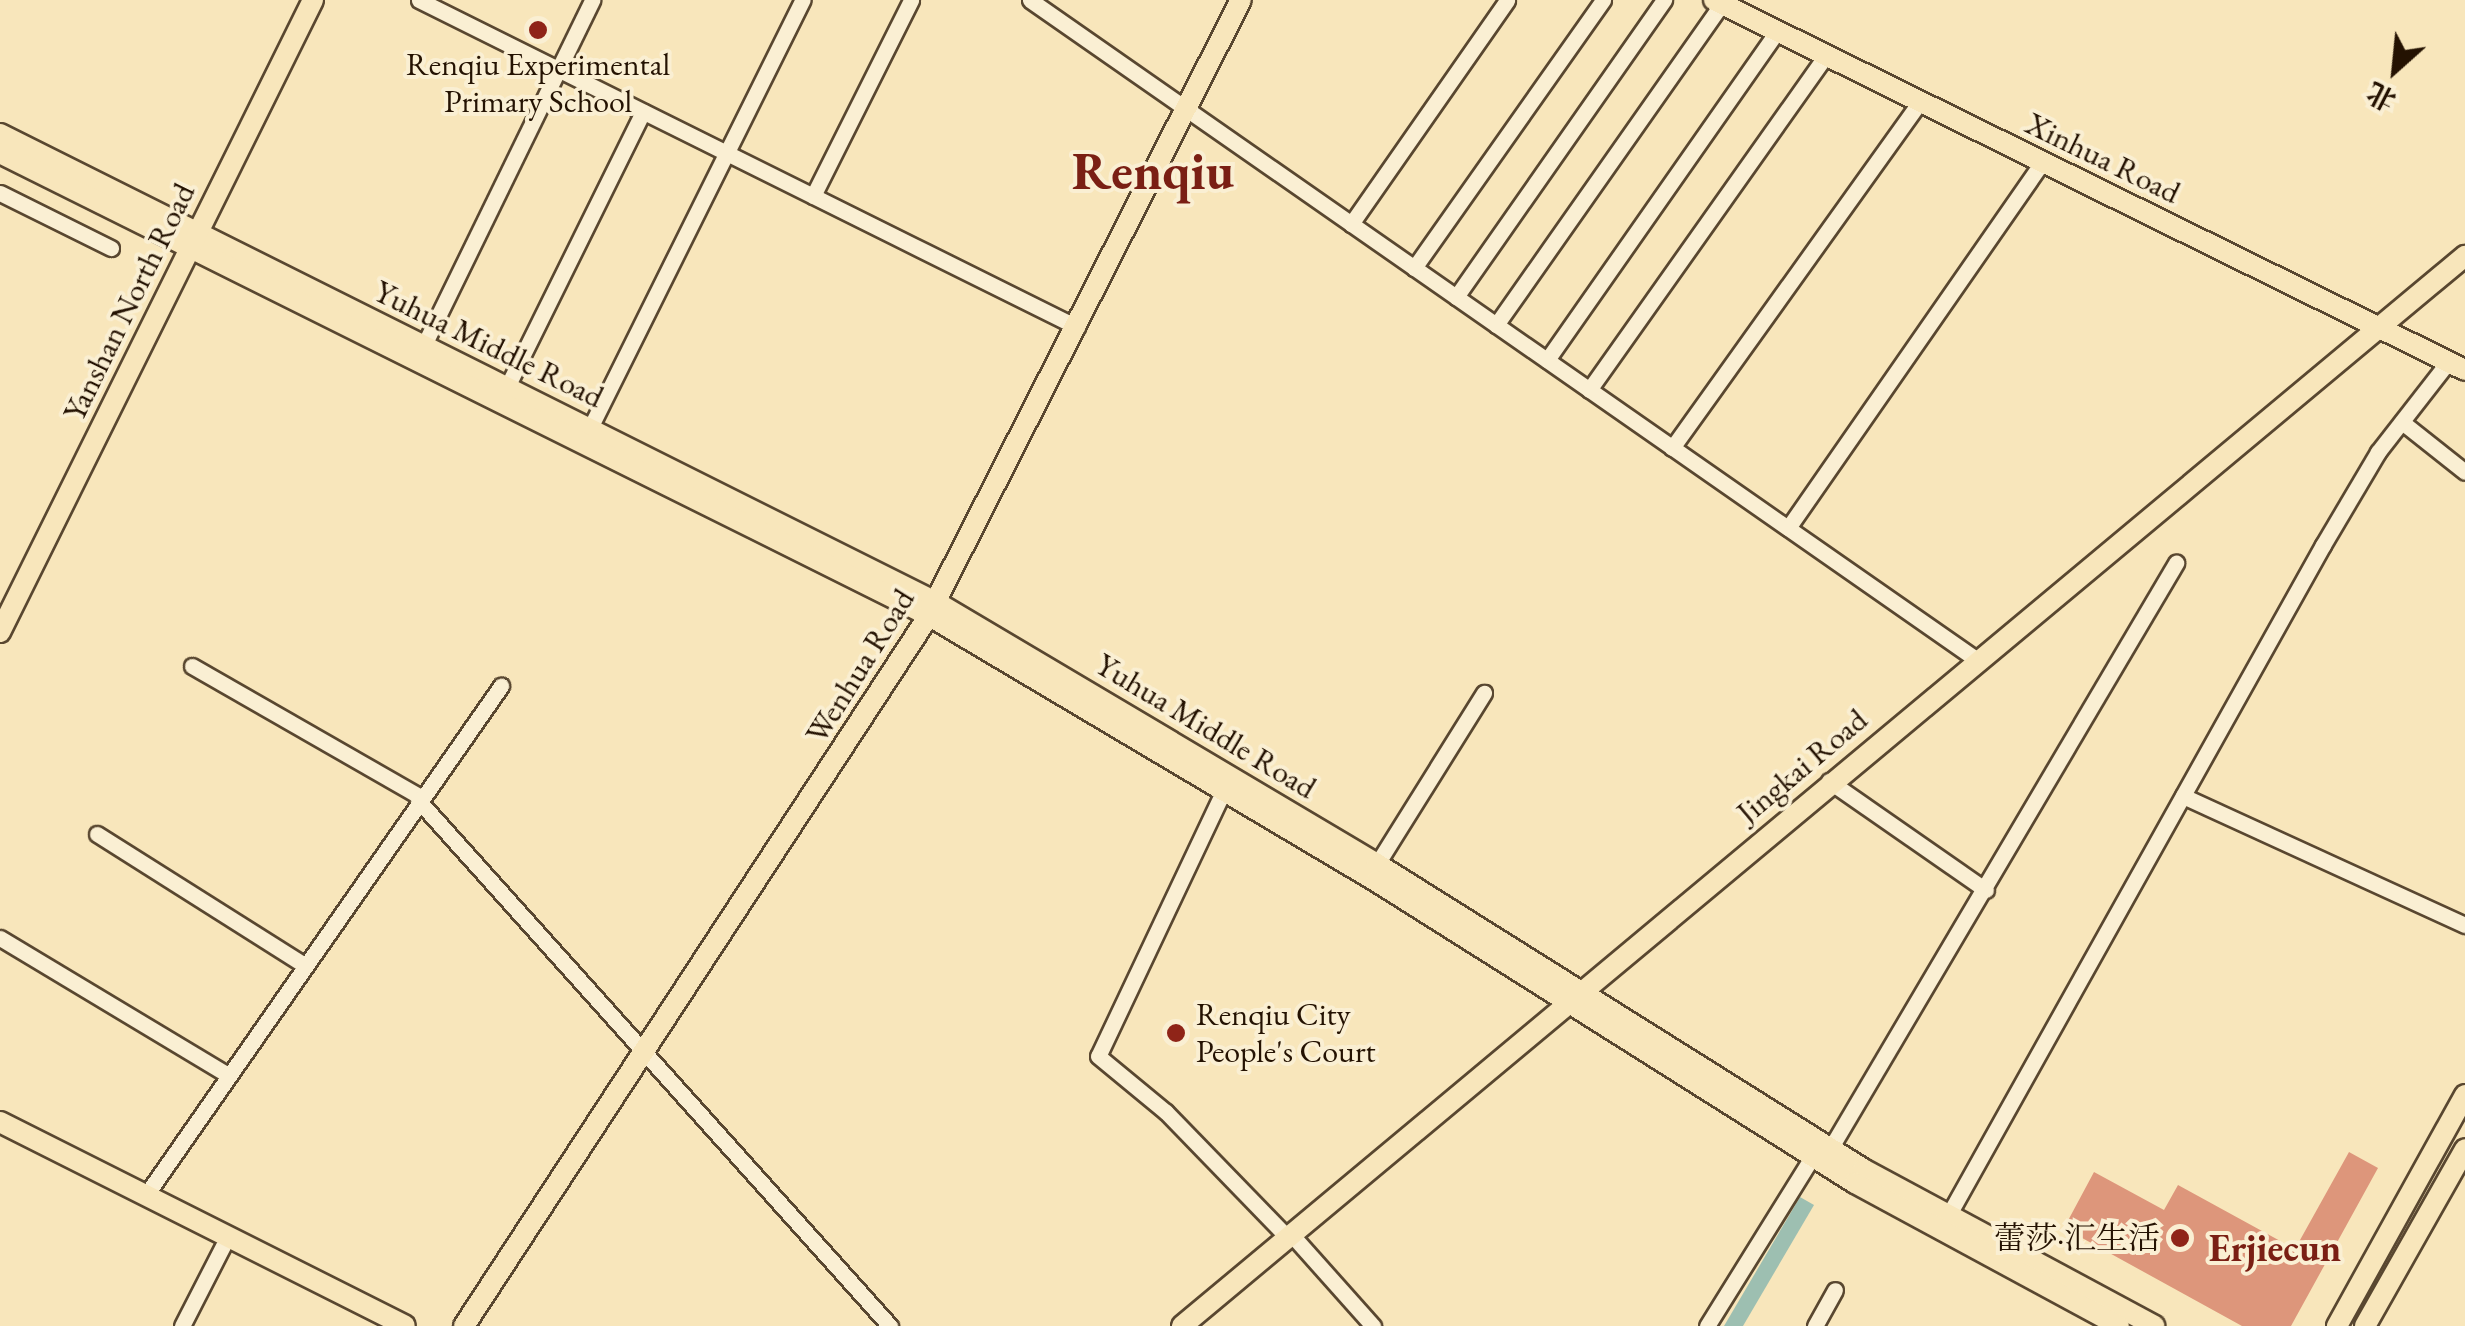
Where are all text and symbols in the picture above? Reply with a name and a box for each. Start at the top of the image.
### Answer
marker: Renqiu Experimental Primary School [527,19,549,41]
north arrow [2345,20,2445,120]
place label: Renqiu Experimental Primary School [406,46,670,121]
text: 北 [2361,74,2402,119]
street label: Xinhua Road [2020,104,2186,212]
district label: Renqiu [1072,140,1234,202]
street label: Yanshan North Road [55,177,203,427]
street label: Yuhua Middle Road [368,272,610,416]
street label: Wenhua Road [797,582,923,750]
street label: Yuhua Middle Road [1089,645,1323,807]
street label: Jingkai Road [1729,700,1875,832]
place label: Renqiu City People's Court [1196,996,1376,1071]
marker: Renqiu City People's Court [1165,1022,1187,1044]
place label: 蕾莎·汇生活 [1994,1219,2160,1257]
district label: Erjiecun [2209,1225,2341,1271]
marker: 蕾莎·汇生活 [2169,1227,2191,1249]

